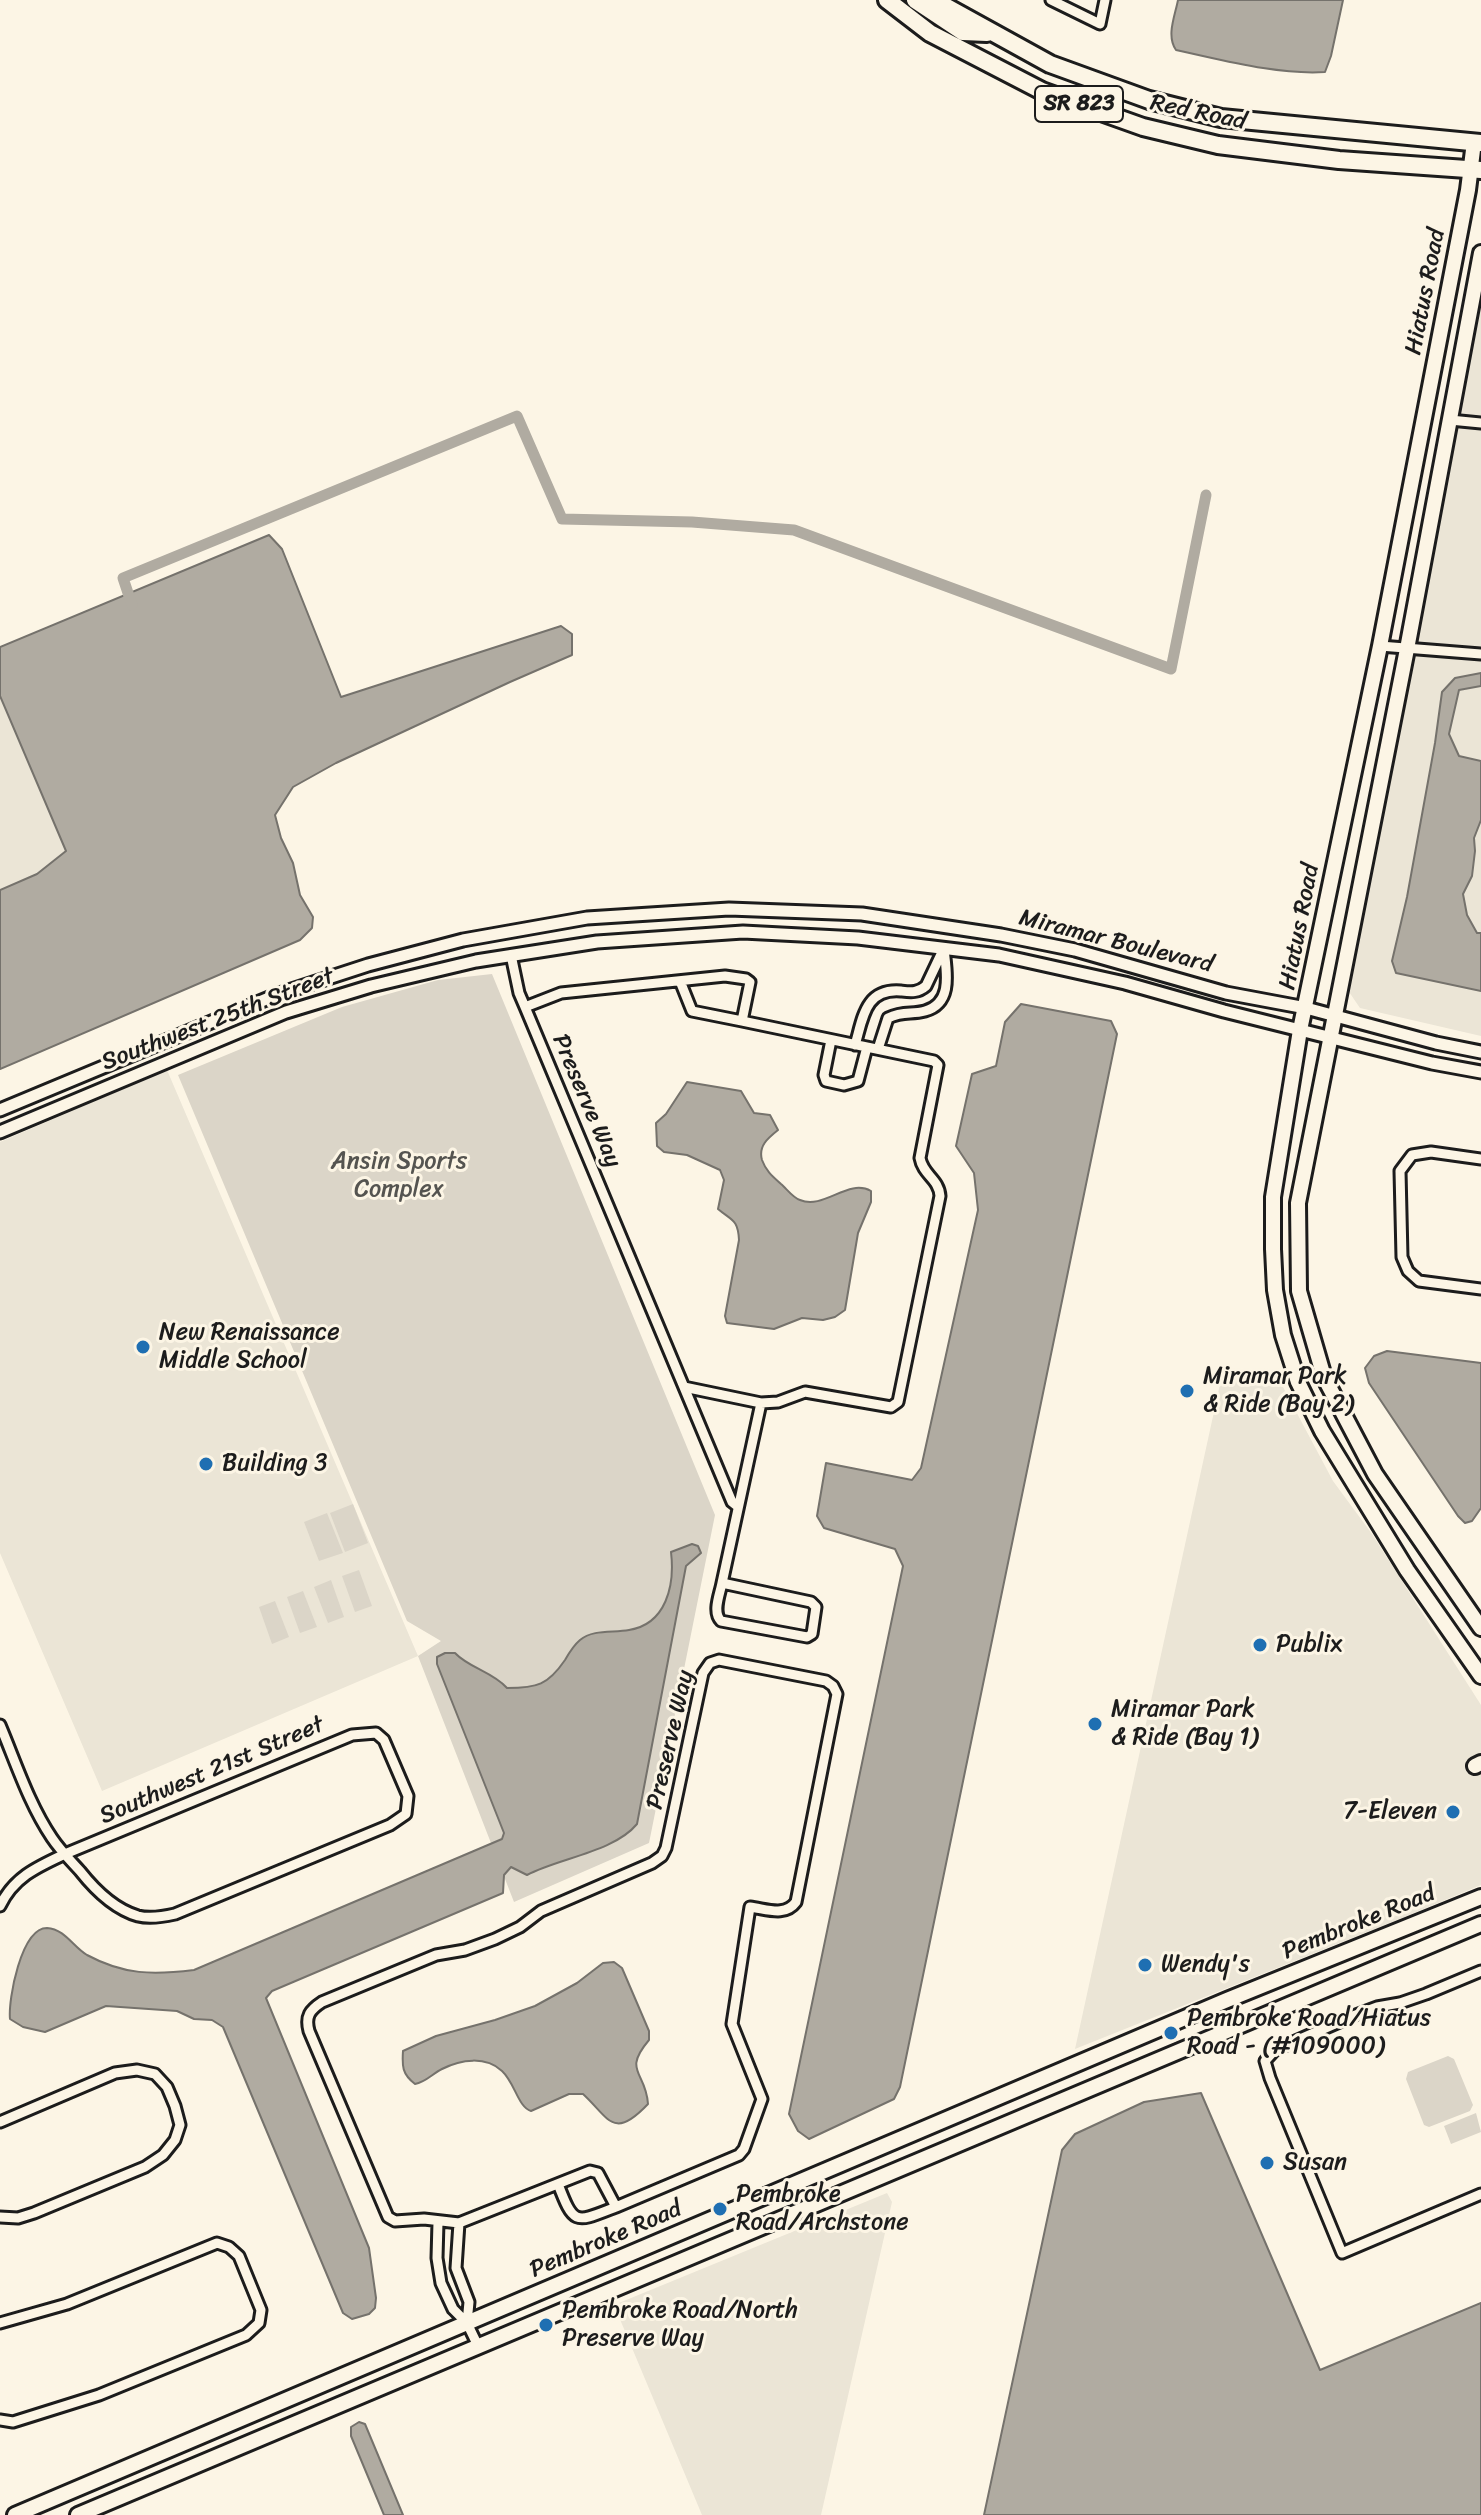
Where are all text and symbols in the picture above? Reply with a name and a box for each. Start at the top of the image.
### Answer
road number: SR 823 [1035,86,1123,122]
street label: Red Road [1147,89,1249,137]
street label: Hiatus Road [1400,227,1452,357]
street label: Hiatus Road [1274,862,1326,992]
street label: Miramar Boulevard [1016,904,1216,980]
street label: Southwest 25th Street [98,962,338,1078]
street label: Preserve Way [545,1030,627,1172]
park label: Ansin Sports Complex [331,1148,467,1204]
place label: New Renaissance Middle School [159,1319,339,1375]
marker: New Renaissance Middle School [134,1338,152,1356]
place label: Miramar Park & Ride (Bay 2) [1203,1363,1354,1419]
marker: Miramar Park & Ride (Bay 2) [1178,1382,1196,1400]
place label: Building 3 [222,1450,327,1478]
marker: Building 3 [197,1455,215,1473]
place label: Publix [1276,1631,1342,1659]
marker: Publix [1251,1636,1269,1654]
street label: Preserve Way [641,1668,701,1812]
place label: Miramar Park & Ride (Bay 1) [1111,1696,1258,1752]
street label: Southwest 21st Street [96,1711,328,1831]
marker: Miramar Park & Ride (Bay 1) [1086,1715,1104,1733]
place label: 7-Eleven [1343,1798,1437,1826]
marker: 7-Eleven [1444,1803,1462,1821]
street label: Pembroke Road [1278,1879,1440,1967]
place label: Wendy's [1161,1951,1250,1979]
marker: Wendy's [1136,1956,1154,1974]
place label: Pembroke Road/Hiatus Road - (#109000) [1187,2005,1431,2061]
marker: Pembroke Road/Hiatus Road - (#109000) [1162,2024,1180,2042]
place label: Susan [1283,2149,1347,2177]
marker: Susan [1258,2154,1276,2172]
place label: Pembroke Road/Archstone [736,2181,909,2237]
street label: Pembroke Road [526,2195,686,2285]
marker: Pembroke Road/Archstone [711,2200,729,2218]
place label: Pembroke Road/North Preserve Way [562,2297,798,2353]
marker: Pembroke Road/North Preserve Way [537,2316,555,2334]

